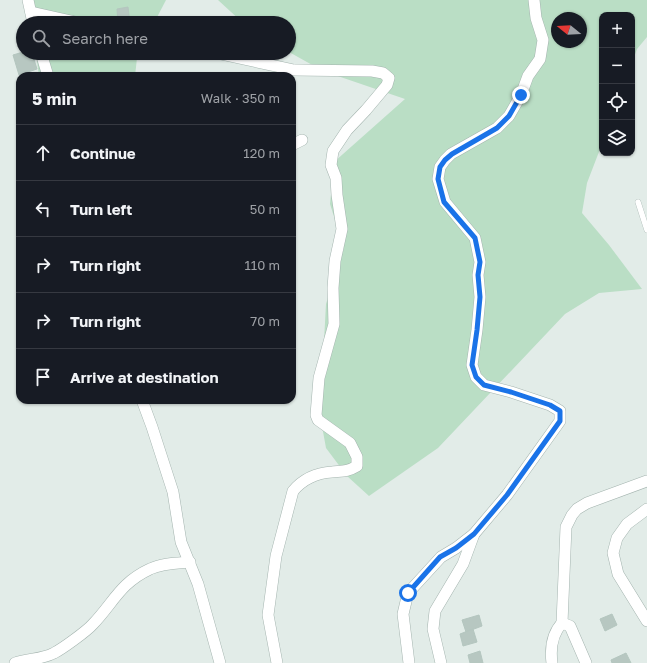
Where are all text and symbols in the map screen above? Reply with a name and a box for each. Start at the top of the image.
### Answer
north arrow [551,12,587,48]
map controls [599,12,635,156]
button: + [599,12,635,48]
search box [16,16,296,60]
icon: search [30,27,52,49]
text: Search here [62,29,148,47]
button: − [599,48,635,84]
button: locate [599,84,635,120]
route end [512,86,530,104]
text: 5 min [32,88,76,109]
text: Walk · 350 m [201,90,280,106]
button: layers [599,120,635,156]
icon: ahead [32,142,54,164]
text: Continue [70,144,136,162]
text: 120 m [243,145,280,161]
icon: left [32,198,54,220]
text: Turn left [70,200,132,218]
text: 50 m [250,201,280,217]
icon: right [32,254,54,276]
text: Turn right [70,256,141,274]
text: 110 m [245,257,280,273]
icon: right [32,310,54,332]
text: Turn right [70,312,141,330]
text: 70 m [250,313,280,329]
icon: arrive [32,366,54,388]
text: Arrive at destination [70,368,219,386]
route start [399,584,417,602]

